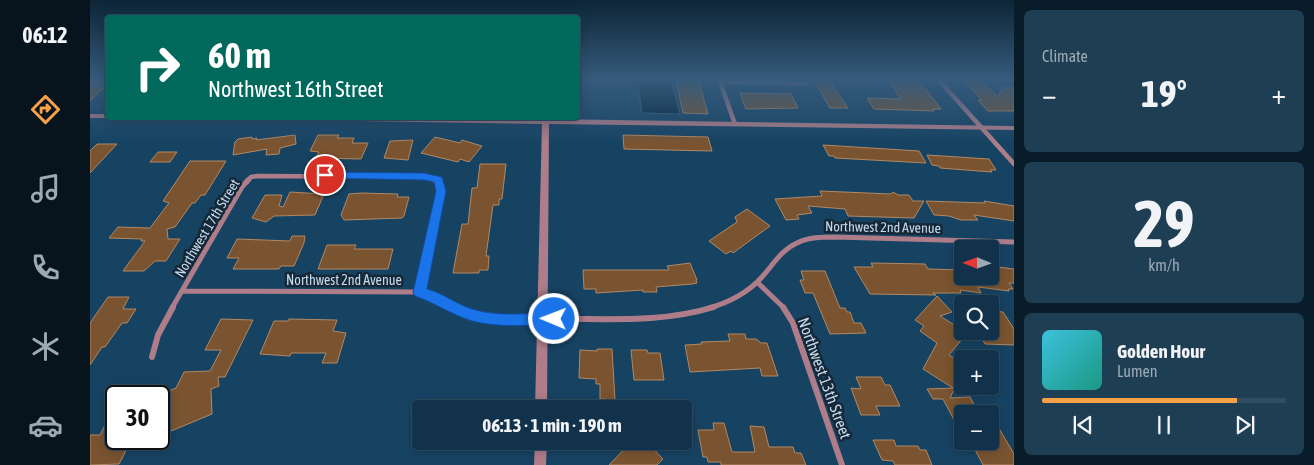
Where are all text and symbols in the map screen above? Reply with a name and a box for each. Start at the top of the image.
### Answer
text: 06:12 [22,22,68,48]
icon: right [125,35,190,100]
text: 60 m [208,35,271,75]
text: Climate [1042,47,1088,65]
text: 19° [1141,72,1187,115]
text: Northwest 16th Street [208,76,384,102]
text: − [1042,78,1057,110]
text: + [1271,78,1286,110]
icon: directions [28,92,63,127]
pin [304,154,346,196]
icon: arrive [311,161,339,189]
icon: music [28,171,63,206]
street label: Northwest 17th Street [171,176,243,280]
text: 29 [1133,186,1195,261]
street label: Northwest 2nd Avenue [825,218,941,236]
north arrow [954,240,999,285]
map controls [954,240,999,450]
icon: phone [28,250,63,285]
text: km/h [1148,256,1180,274]
street label: Northwest 2nd Avenue [286,272,402,288]
position arrow [527,292,579,344]
button: search [954,295,999,340]
street label: Northwest 13th Street [795,315,855,441]
icon: climate [28,329,63,364]
text: Golden Hour [1117,340,1205,362]
button: + [954,350,999,395]
text: Lumen [1117,362,1157,380]
speed limit sign: 30 [105,385,170,450]
button: − [954,405,999,450]
icon: car [28,408,63,443]
icon: previous [1069,411,1097,439]
icon: pause [1150,411,1178,439]
icon: next [1231,411,1259,439]
text: 06:13 · 1 min · 190 m [482,414,622,436]

